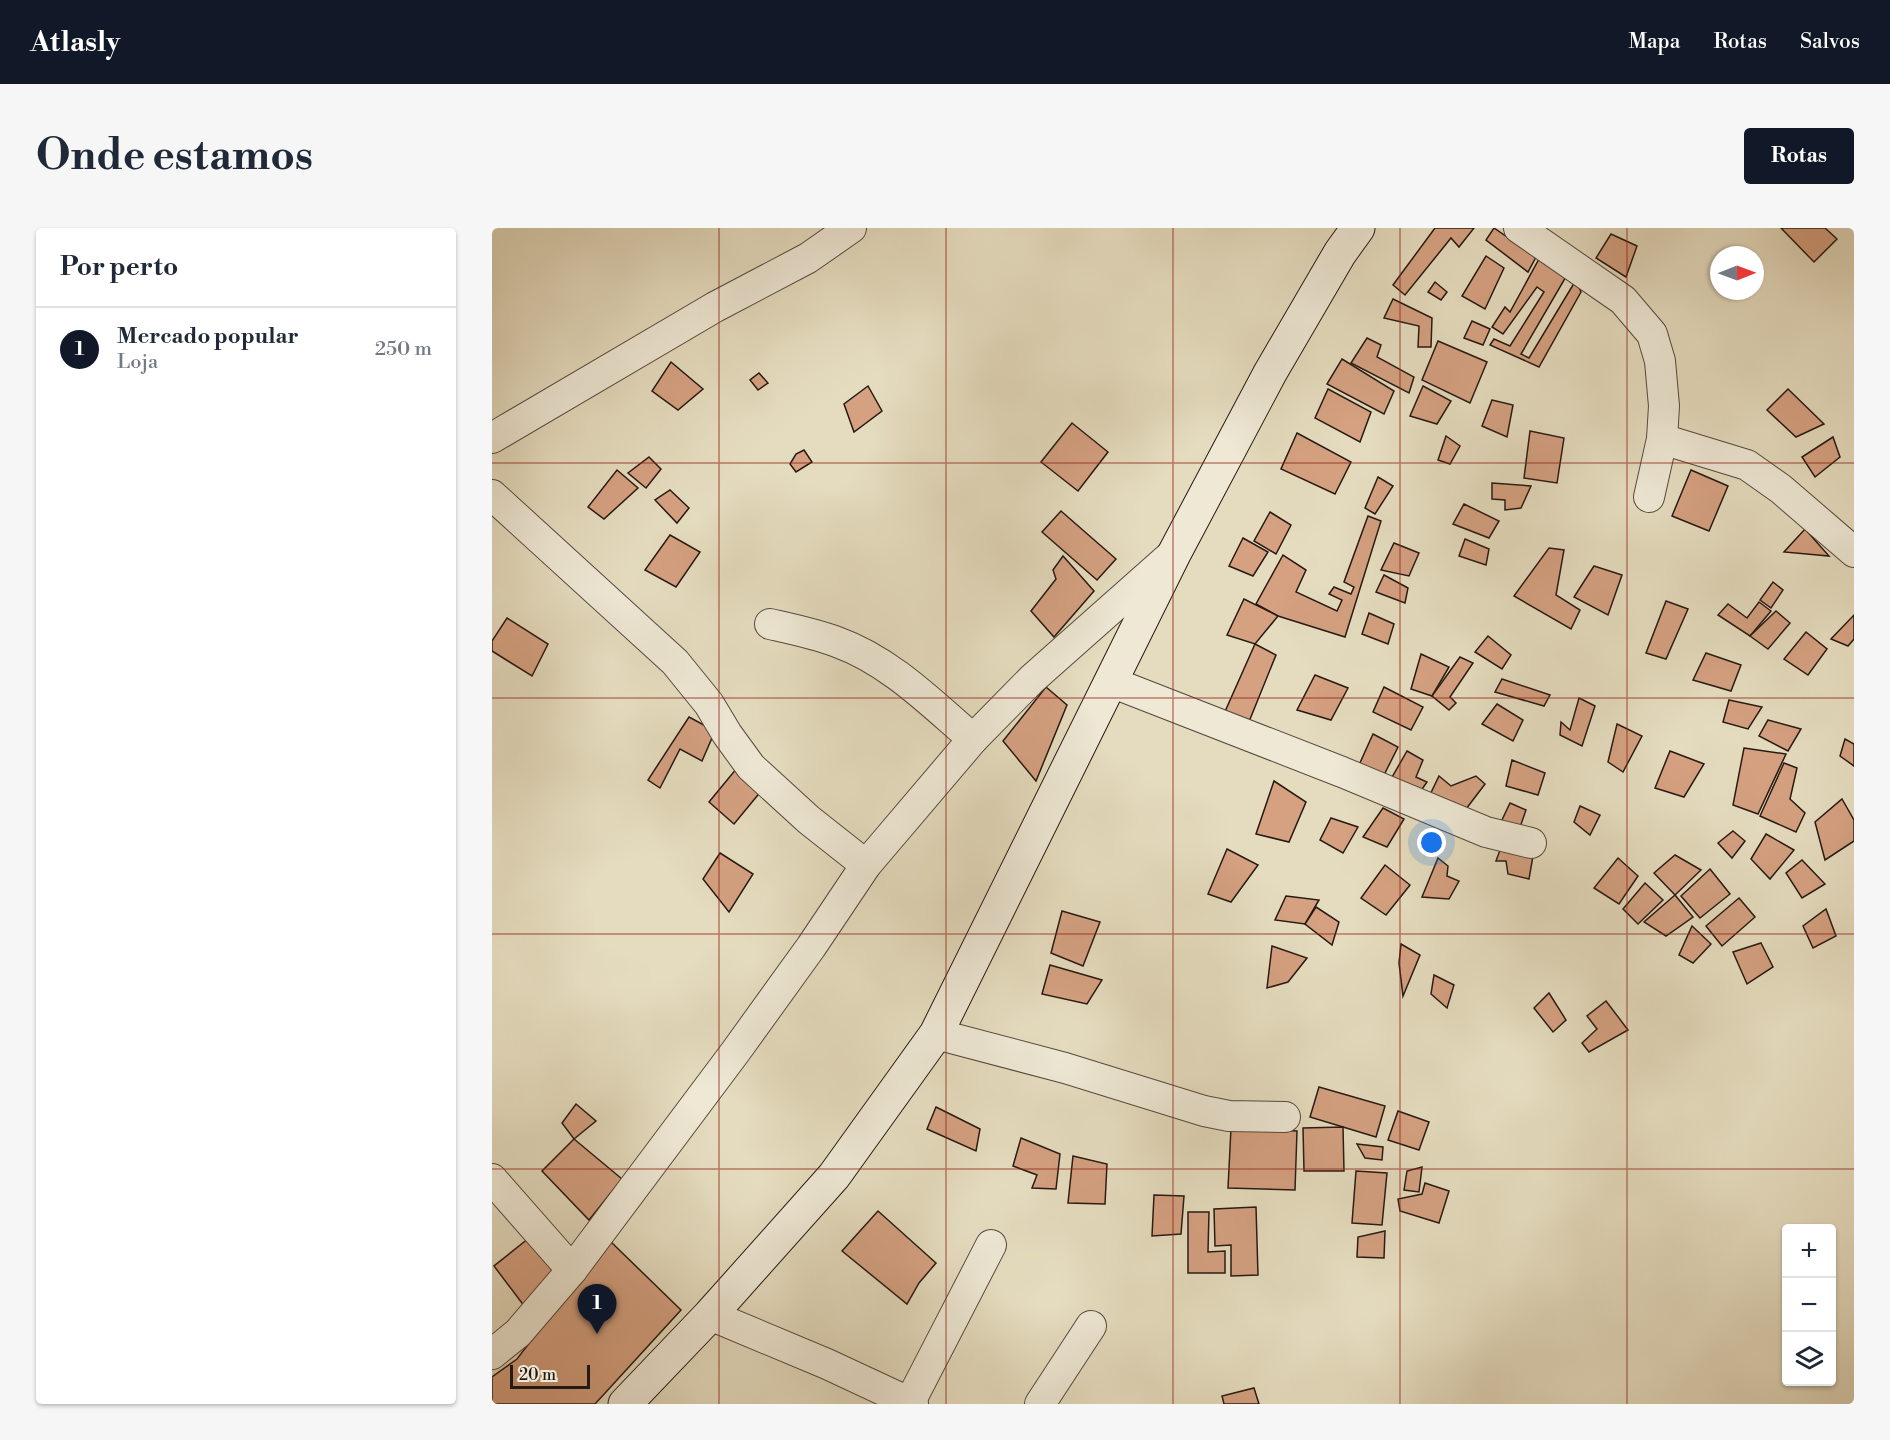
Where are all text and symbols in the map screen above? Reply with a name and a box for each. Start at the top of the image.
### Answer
text: Atlasly [30,25,120,60]
text: Mapa [1628,29,1680,55]
text: Rotas [1713,29,1767,55]
text: Salvos [1800,29,1860,55]
button: Rotas [1744,128,1854,184]
text: Onde estamos [36,130,313,183]
north arrow [1710,246,1764,300]
text: Por perto [60,251,178,283]
text: Mercado popular [117,323,299,350]
text: 1 [75,337,84,362]
text: 250 m [375,337,432,362]
text: Loja [117,350,158,375]
your location [1417,828,1446,857]
map controls [1782,1224,1836,1386]
button: + [1782,1224,1836,1278]
button: − [1782,1278,1836,1332]
pin: 1 [578,1284,616,1334]
button: layers [1782,1332,1836,1386]
scale bar [510,1362,590,1390]
text: 20 m [519,1365,556,1385]

